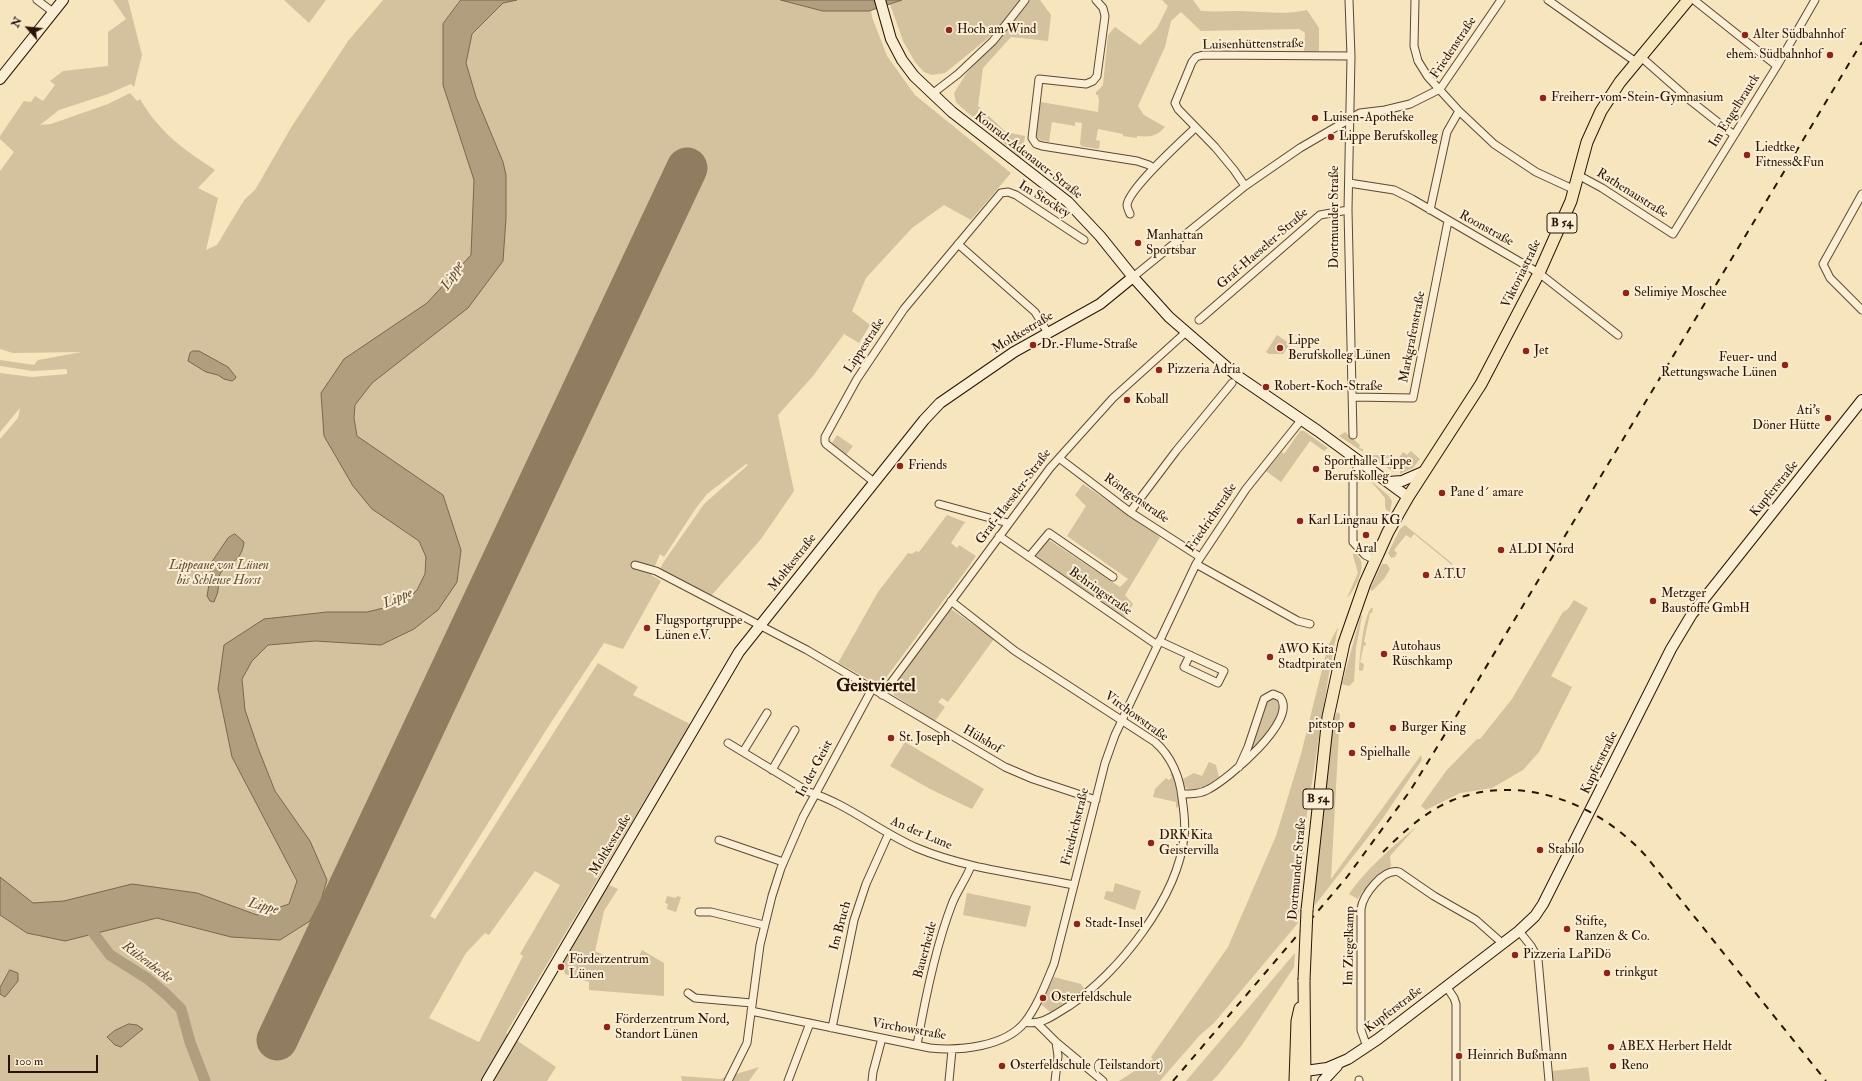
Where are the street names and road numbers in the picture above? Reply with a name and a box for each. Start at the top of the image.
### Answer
street label: Friedenstraße [1428,14,1480,82]
street label: Luisenhüttenstraße [1202,36,1304,54]
street label: Im Engelbrauck [1706,71,1764,151]
street label: Konrad-Adenauer-Straße [971,109,1085,203]
street label: Dortmunder Straße [1327,166,1343,268]
street label: Rathenaustraße [1593,166,1671,222]
street label: Im Stockey [1015,178,1073,222]
street label: Graf-Haeseler-Straße [1214,205,1312,293]
street label: Roonstraße [1456,208,1516,250]
road number: B 54 [1547,213,1577,233]
street label: Viktoriastraße [1499,237,1545,311]
street label: Markgrafenstraße [1396,290,1430,384]
street label: Moltkestraße [990,309,1056,357]
street label: Lippestraße [841,315,889,377]
street label: Graf-Haeseler-Straße [973,446,1055,548]
street label: Kupferstraße [1748,458,1802,520]
street label: Röntgenstraße [1100,471,1172,527]
street label: Friedrichstraße [1183,481,1241,555]
street label: Moltkestraße [766,531,820,595]
street label: Behringstraße [1065,565,1135,619]
street label: Virchowstraße [1101,689,1171,745]
street label: Hülshof [960,723,1004,757]
street label: Kupferstraße [1578,729,1622,797]
street label: In der Geist [793,738,837,800]
street label: Friedrichstraße [1059,787,1093,867]
road number: B 54 [1303,789,1333,809]
street label: Moltkestraße [587,812,635,878]
street label: An der Lune [888,814,954,854]
street label: Dortmunder Straße [1286,817,1310,921]
street label: Im Bruch [827,900,855,952]
street label: Im Ziegelkamp [1342,906,1358,986]
street label: Bauerheide [911,920,941,980]
street label: Kupferstraße [1362,983,1426,1037]
street label: Virchowstraße [871,1016,947,1044]

